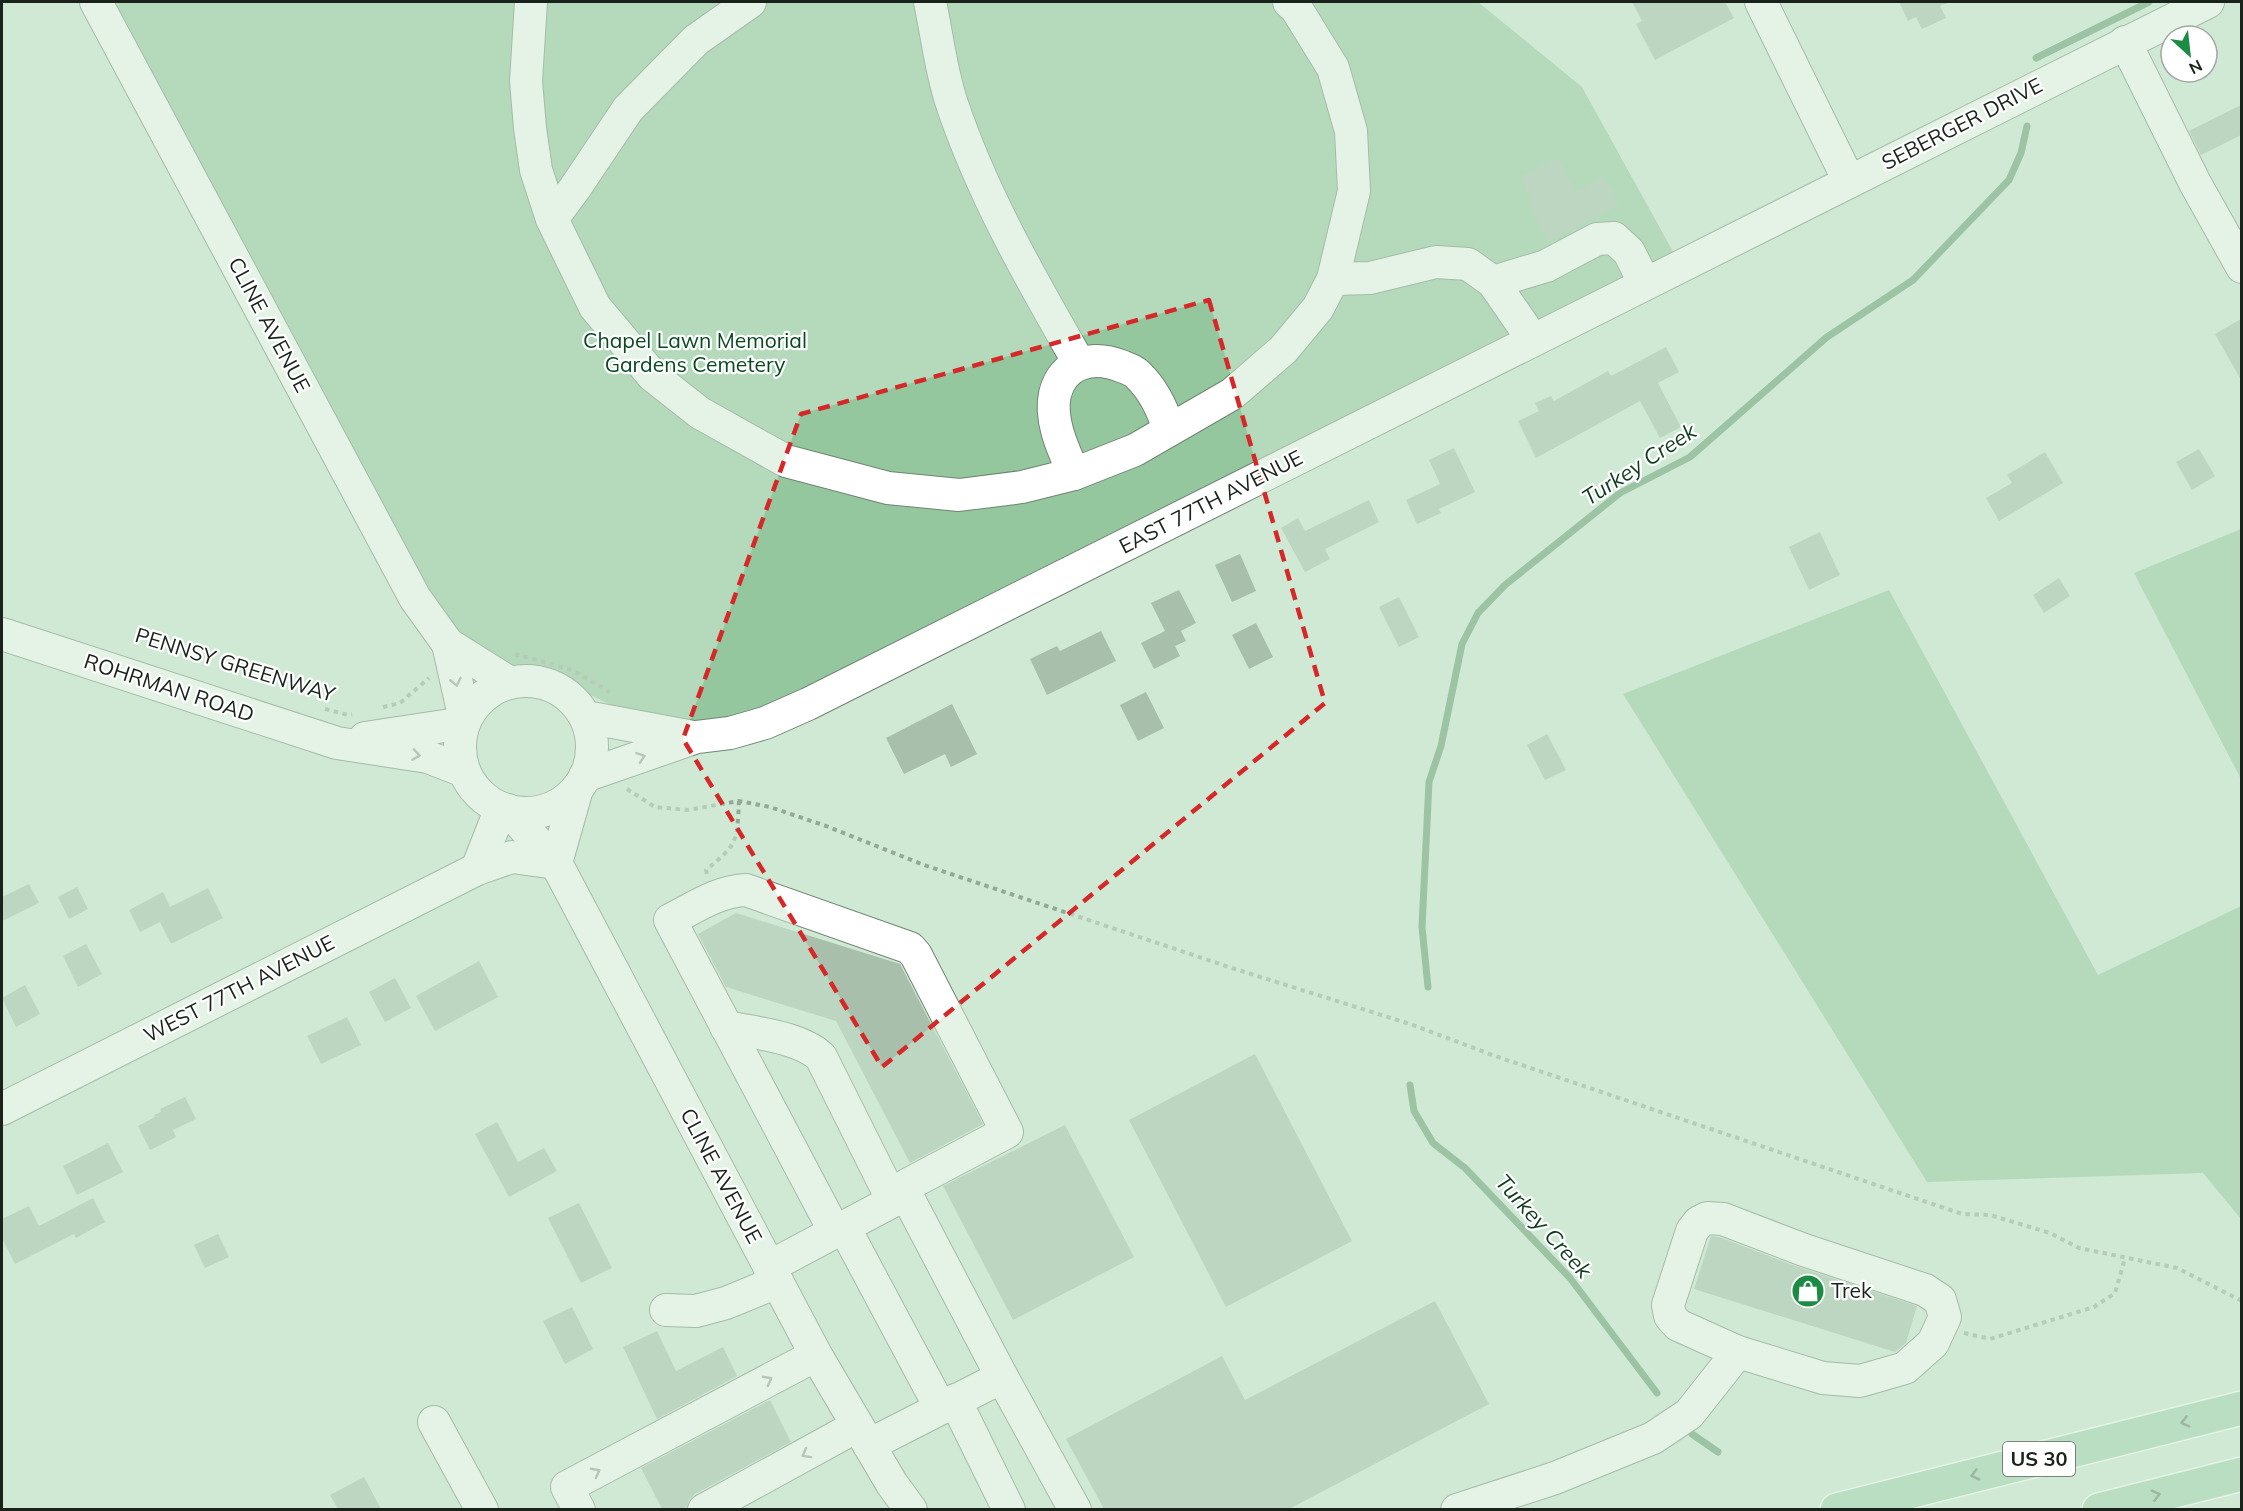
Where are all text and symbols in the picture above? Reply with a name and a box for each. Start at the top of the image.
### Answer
north arrow [2159,24,2219,84]
text: N [2186,56,2206,79]
street label: SEBERGER DRIVE [1877,71,2046,175]
street label: CLINE AVENUE [223,252,316,397]
park label: Chapel Lawn Memorial Gardens Cemetery [583,327,807,377]
water label: Turkey Creek [1577,416,1702,511]
street label: EAST 77TH AVENUE [1114,444,1307,559]
street label: PENNSY GREENWAY [132,621,339,707]
street label: ROHRMAN ROAD [81,647,258,727]
one-way arrow [448,677,461,687]
one-way arrow [411,748,420,760]
one-way arrow [635,751,646,764]
street label: WEST 77TH AVENUE [139,929,338,1047]
street label: CLINE AVENUE [675,1103,768,1248]
water label: Turkey Creek [1490,1168,1599,1284]
shop icon: Trek [1790,1273,1826,1309]
place label: Trek [1831,1277,1872,1303]
one-way arrow [762,1376,773,1387]
one-way arrow [2180,1415,2190,1428]
road number: US 30 [2003,1442,2075,1476]
one-way arrow [802,1447,812,1458]
one-way arrow [590,1467,601,1479]
one-way arrow [1970,1467,1980,1480]
one-way arrow [2151,1490,2161,1503]

